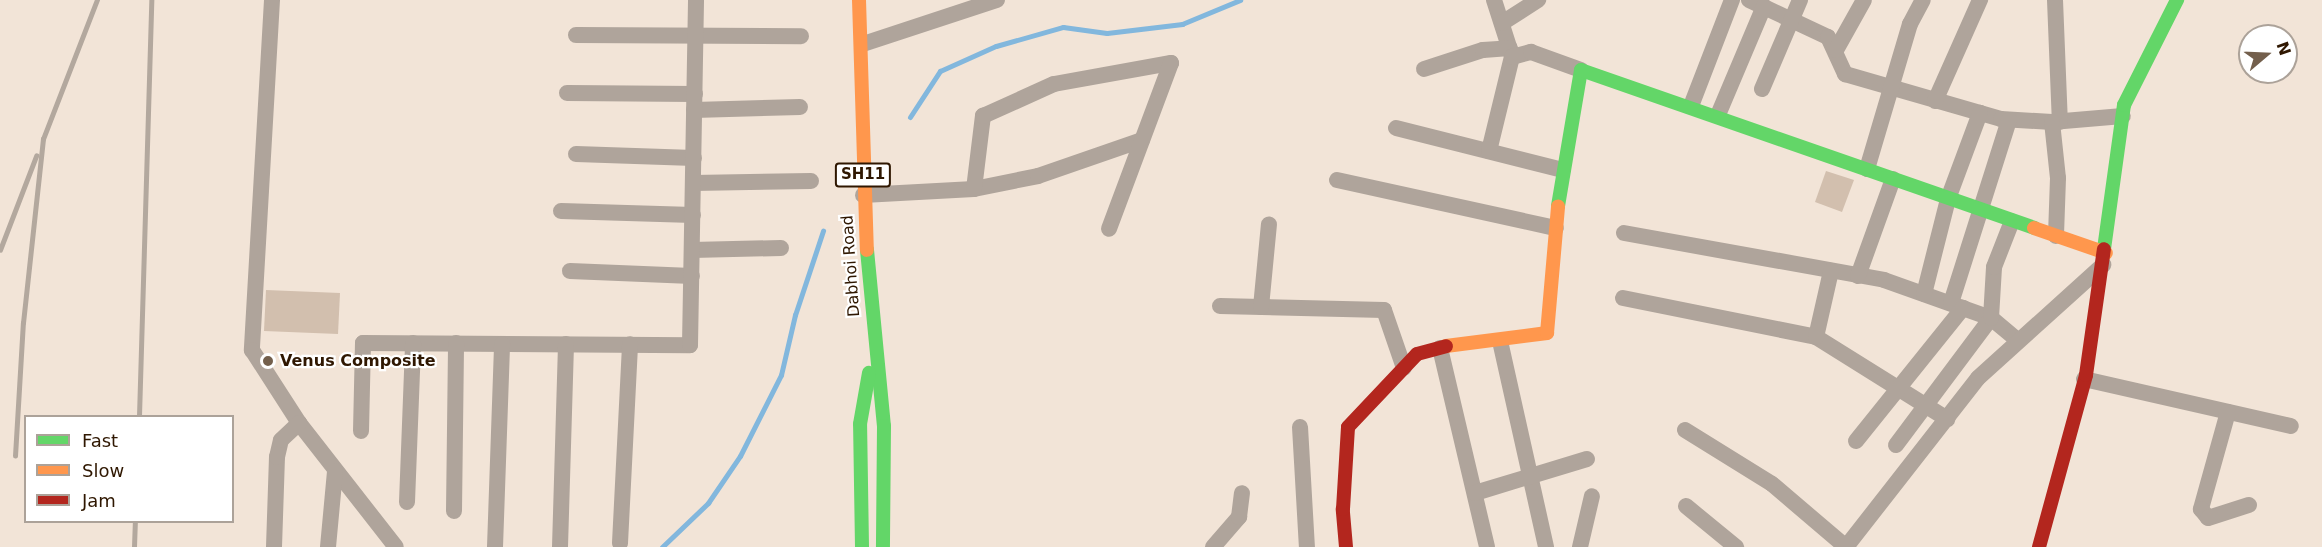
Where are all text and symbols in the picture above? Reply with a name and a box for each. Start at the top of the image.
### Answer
north arrow [2238,24,2298,84]
text: N [2272,39,2295,58]
road number: SH11 [834,163,892,187]
street label: Dabhoi Road [838,215,864,317]
place label: Venus Composite [280,351,436,371]
marker: Venus Composite [261,354,275,368]
legend [24,415,234,523]
text: Fast [82,430,118,451]
text: Slow [82,460,124,481]
text: Jam [82,490,116,511]

